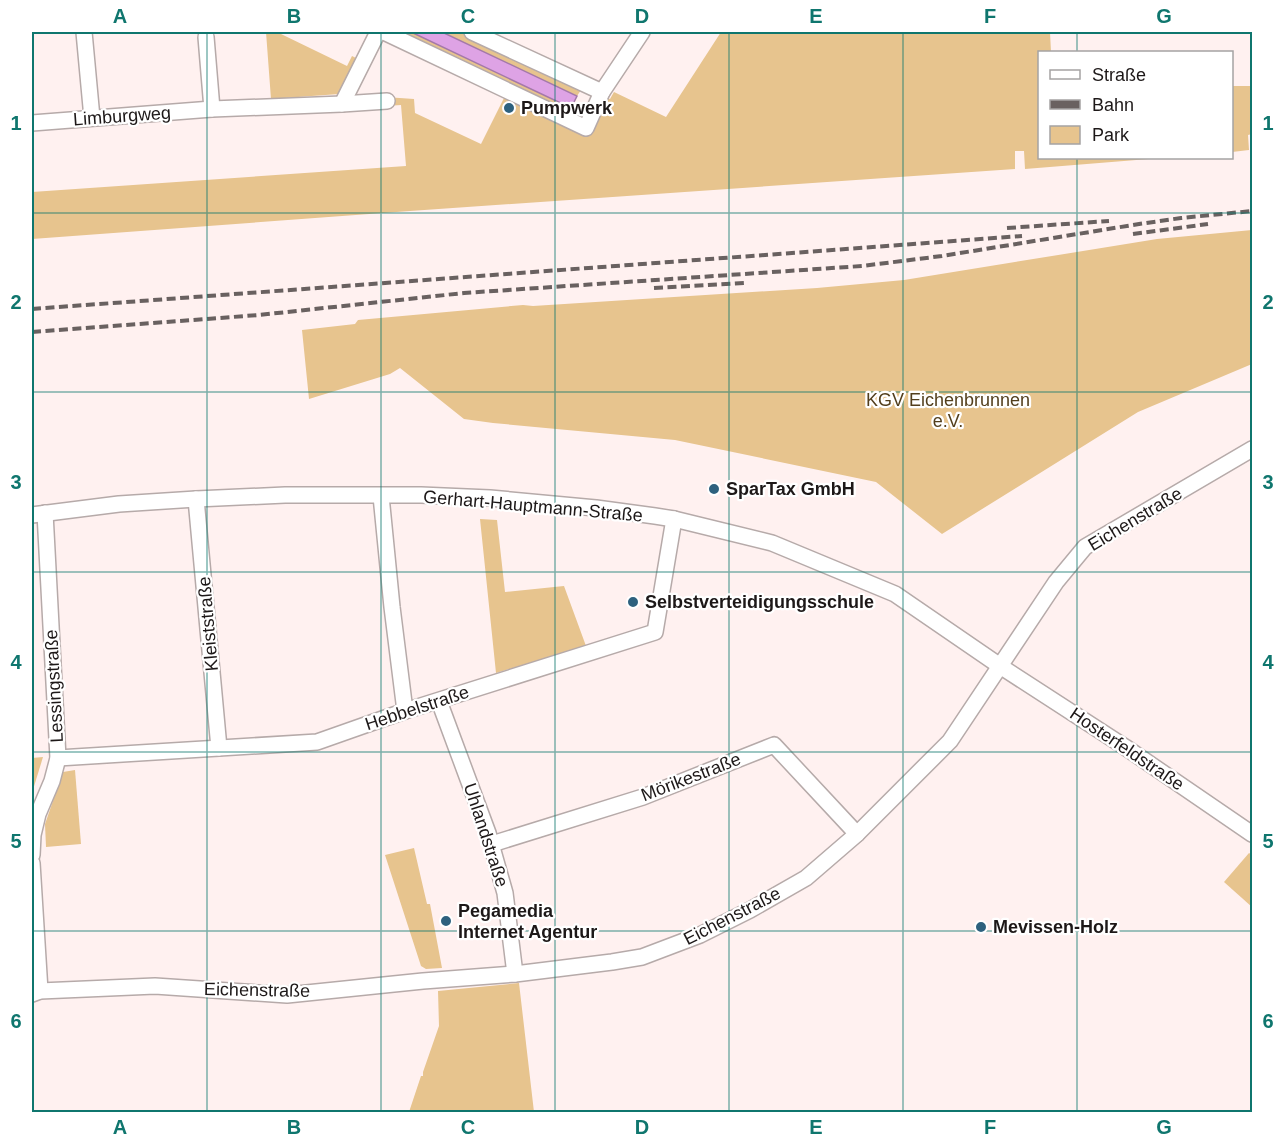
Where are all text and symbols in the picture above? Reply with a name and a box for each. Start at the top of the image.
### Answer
text: A [113,5,127,27]
text: B [287,5,301,27]
text: C [461,5,475,27]
text: D [635,5,649,27]
text: E [809,5,823,27]
text: F [984,5,996,27]
text: G [1156,5,1172,27]
legend [1038,51,1233,159]
text: Straße [1092,65,1146,85]
text: Bahn [1092,95,1134,115]
place label: Pumpwerk [521,98,613,118]
marker: Pumpwerk [502,101,516,115]
street label: Limburgweg [72,103,172,129]
text: 1 [10,112,22,134]
text: 1 [1262,112,1274,134]
text: Park [1092,125,1130,145]
text: 2 [10,291,22,313]
text: 2 [1262,291,1274,313]
park label: KGV Eichenbrunnen e.V. [866,390,1030,431]
text: 3 [10,471,22,493]
text: 3 [1262,471,1274,493]
place label: SparTax GmbH [726,479,855,499]
marker: SparTax GmbH [707,482,721,496]
street label: Eichenstraße [1084,483,1186,555]
street label: Gerhart-Hauptmann-Straße [423,486,643,526]
street label: Kleiststraße [194,576,222,672]
place label: Selbstverteidigungsschule [645,592,874,612]
marker: Selbstverteidigungsschule [626,595,640,609]
street label: Lessingstraße [41,629,67,743]
text: 4 [10,651,22,673]
text: 4 [1262,651,1274,673]
street label: Hebbelstraße [363,682,471,734]
street label: Hosterfeldstraße [1066,704,1188,794]
street label: Mörikestraße [638,749,744,805]
street label: Uhlandstraße [460,781,512,889]
text: 5 [10,830,22,852]
text: 5 [1262,830,1274,852]
street label: Eichenstraße [680,883,784,949]
place label: Pegamedia Internet Agentur [458,901,597,942]
marker: Pegamedia Internet Agentur [439,914,453,928]
place label: Mevissen-Holz [993,917,1118,937]
marker: Mevissen-Holz [974,920,988,934]
street label: Eichenstraße [204,979,310,1001]
text: 6 [10,1010,22,1032]
text: 6 [1262,1010,1274,1032]
text: A [113,1116,127,1138]
text: B [287,1116,301,1138]
text: C [461,1116,475,1138]
text: D [635,1116,649,1138]
text: E [809,1116,823,1138]
text: F [984,1116,996,1138]
text: G [1156,1116,1172,1138]

